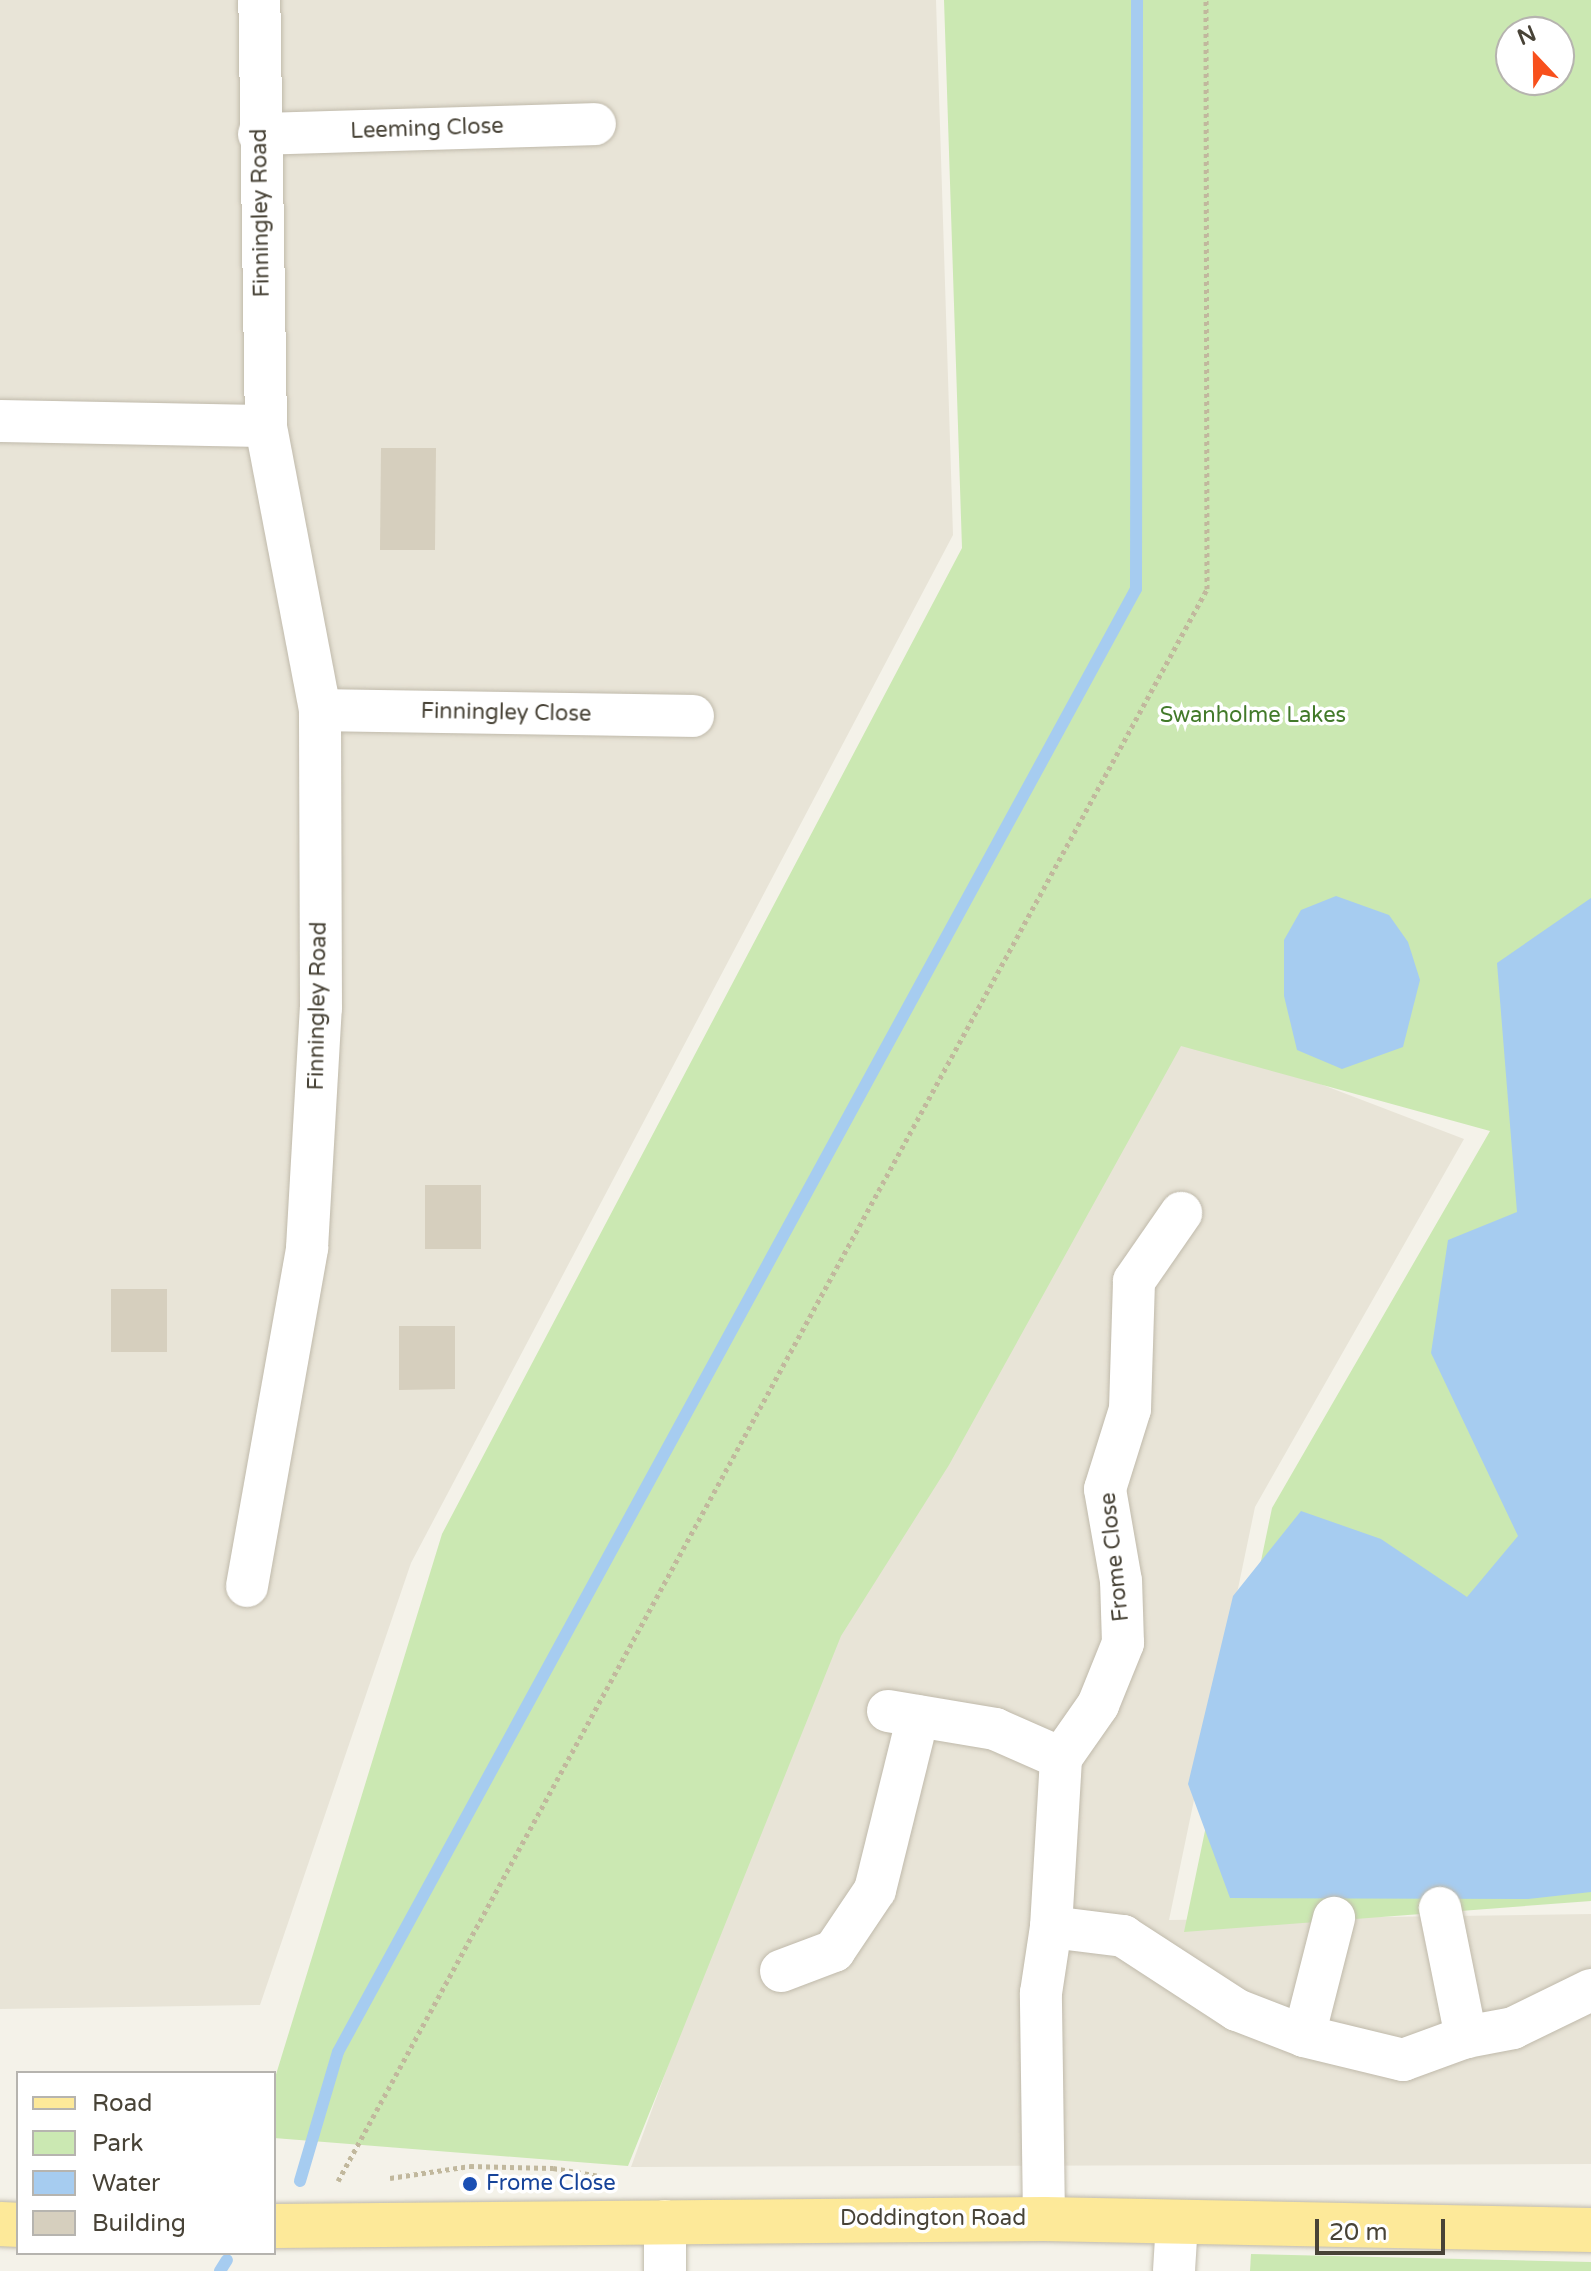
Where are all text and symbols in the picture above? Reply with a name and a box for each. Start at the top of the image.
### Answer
north arrow [1495,16,1575,96]
text: N [1514,20,1540,51]
street label: Leeming Close [350,113,504,145]
street label: Finningley Road [246,128,276,298]
street label: Finningley Close [420,698,592,728]
park label: Swanholme Lakes [1160,703,1346,729]
street label: Finningley Road [303,921,333,1091]
street label: Frome Close [1095,1491,1135,1623]
legend [16,2071,276,2255]
text: Road [92,2089,152,2118]
text: Park [92,2129,143,2158]
text: Water [92,2169,160,2198]
place label: Frome Close [486,2171,616,2197]
marker: Frome Close [461,2175,479,2193]
scale bar [1319,2203,1449,2253]
street label: Doddington Road [840,2206,1026,2232]
text: Building [92,2209,186,2238]
text: 20 m [1329,2218,1387,2247]

